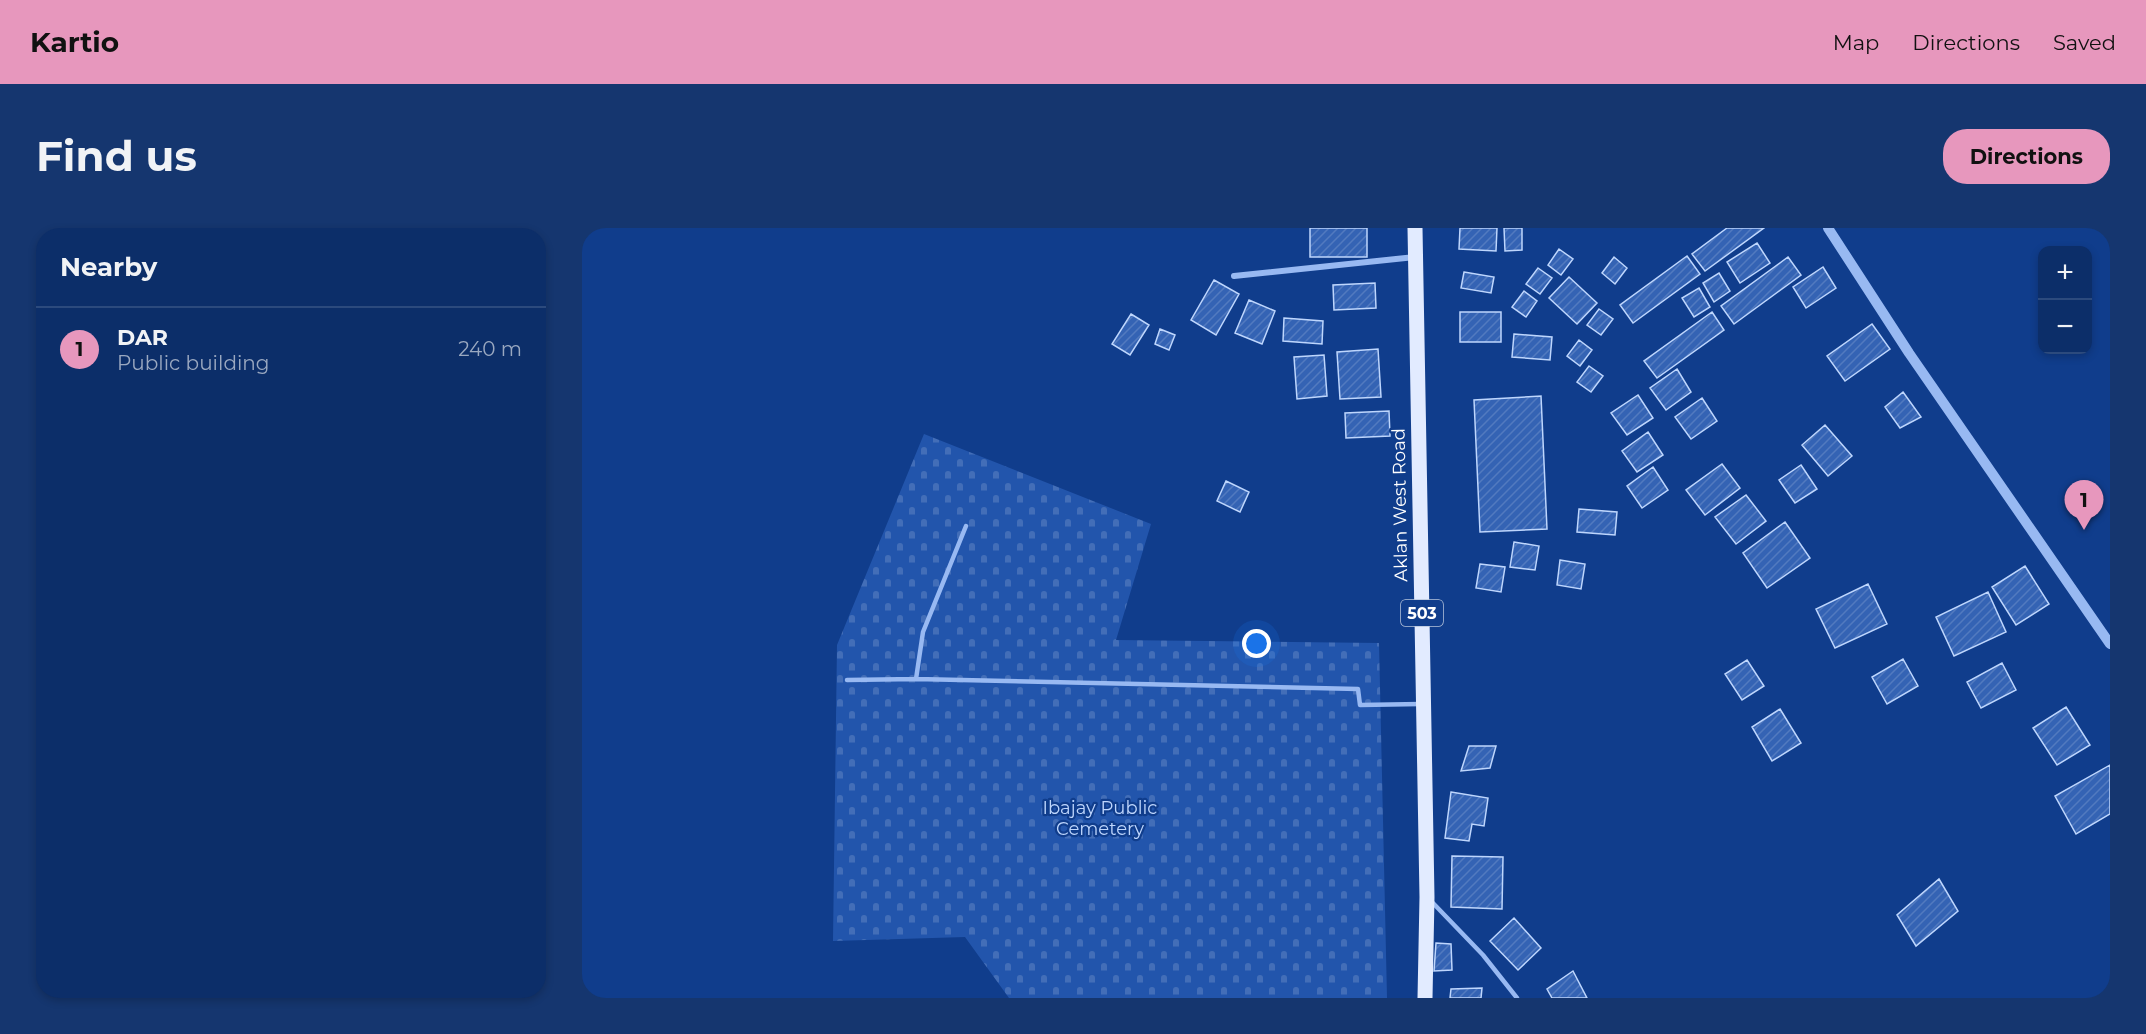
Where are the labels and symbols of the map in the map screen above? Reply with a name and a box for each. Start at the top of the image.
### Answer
street label: Aklan West Road [1388,428,1412,582]
pin: 1 [2064,480,2104,530]
road number: 503 [1401,600,1443,626]
your location [1242,629,1271,658]
park label: Ibajay Public Cemetery [1043,797,1157,840]

